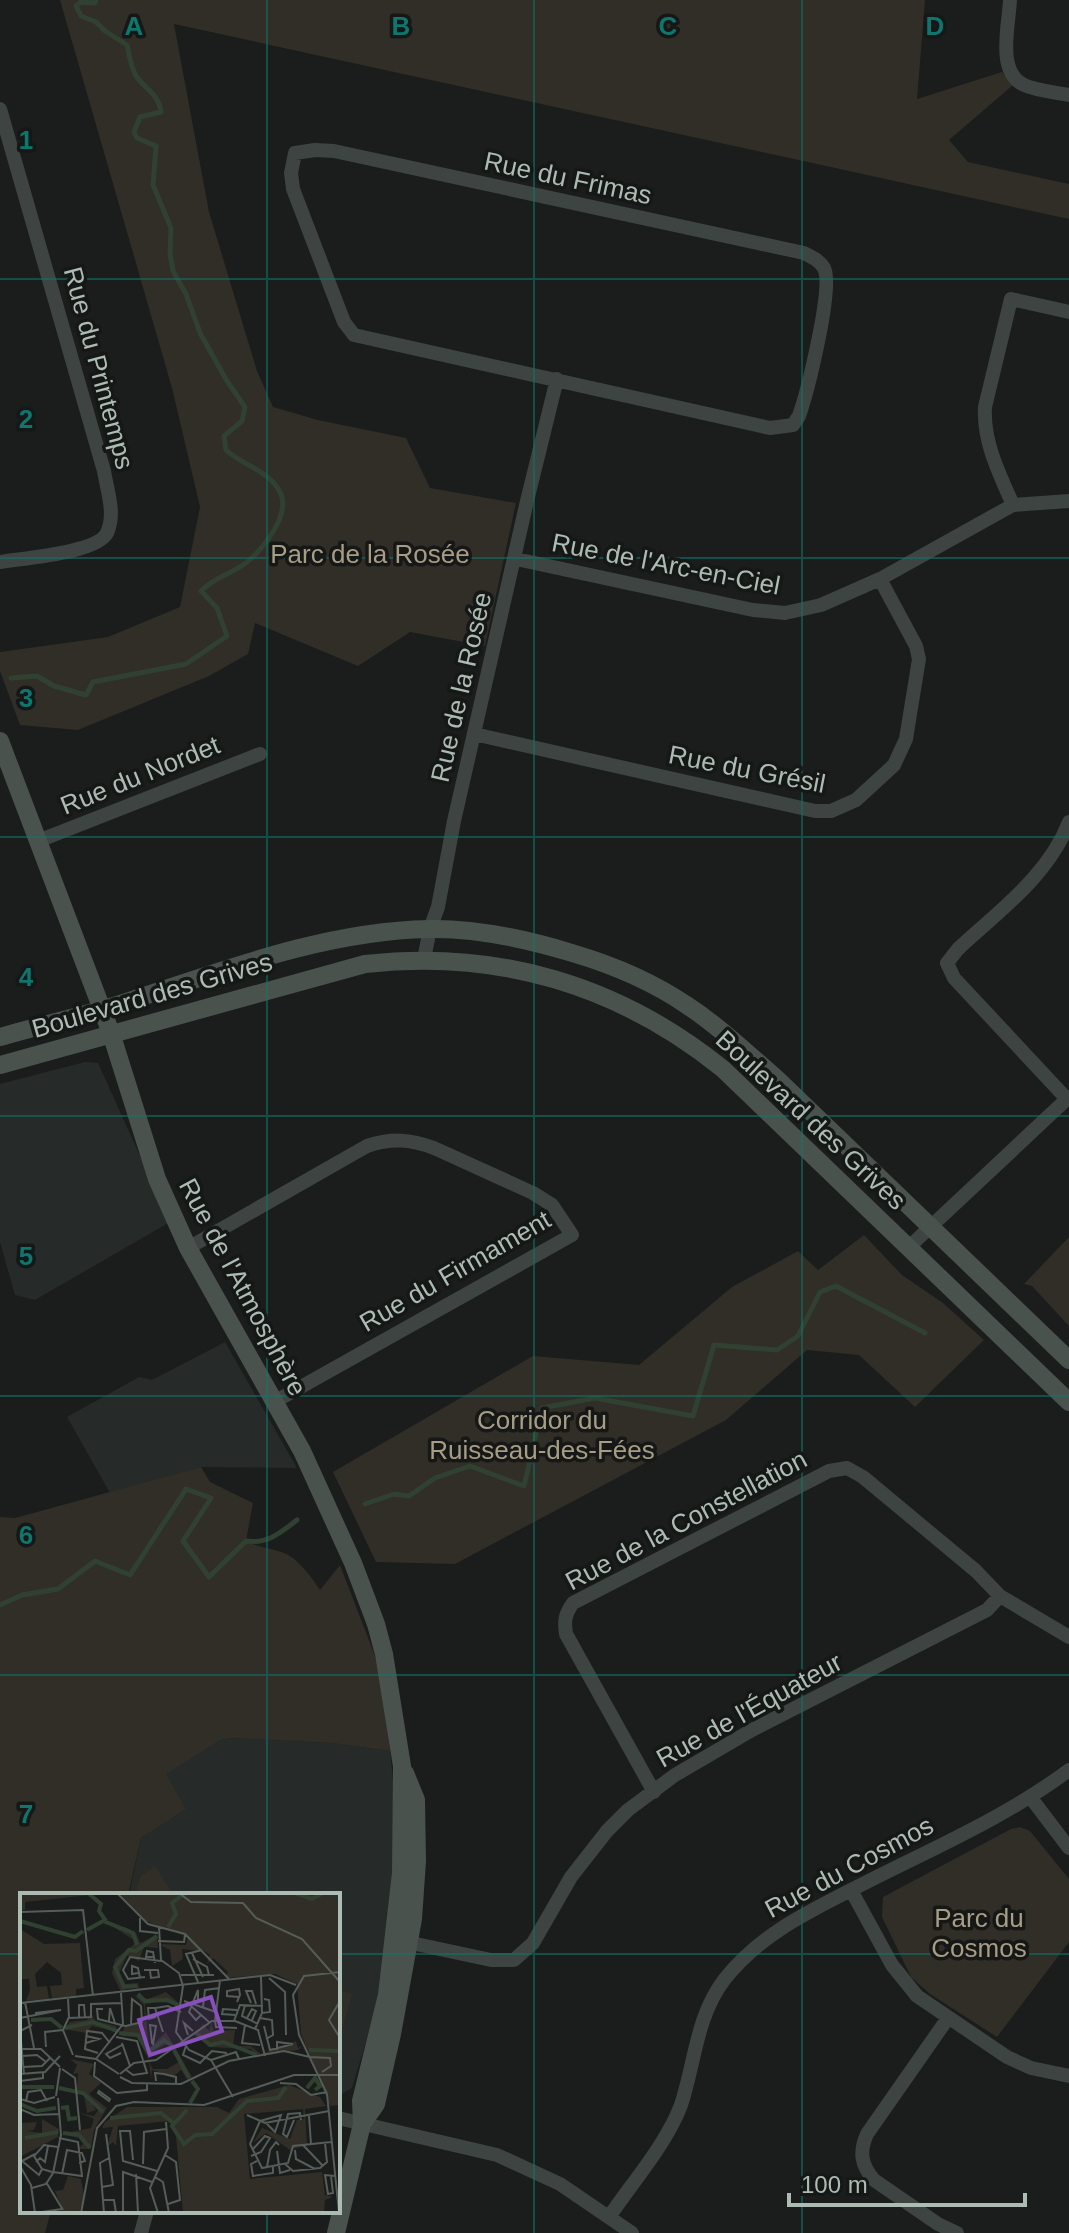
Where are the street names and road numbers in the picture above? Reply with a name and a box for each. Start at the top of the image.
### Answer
street label: Rue du Frimas [481,146,655,210]
street label: Rue du Printemps [58,264,140,472]
street label: Rue de l'Arc-en-Ciel [549,527,783,601]
street label: Rue de la Rosée [425,589,497,785]
street label: Rue du Nordet [56,729,225,821]
street label: Rue du Grésil [666,739,828,799]
street label: Boulevard des Grives [28,946,276,1044]
street label: Boulevard des Grives [710,1024,912,1216]
street label: Rue de l'Atmosphère [173,1173,313,1401]
street label: Rue du Firmament [354,1204,556,1338]
street label: Rue de la Constellation [560,1444,812,1596]
street label: Rue de l'Équateur [651,1646,847,1773]
street label: Rue du Cosmos [760,1810,938,1924]

